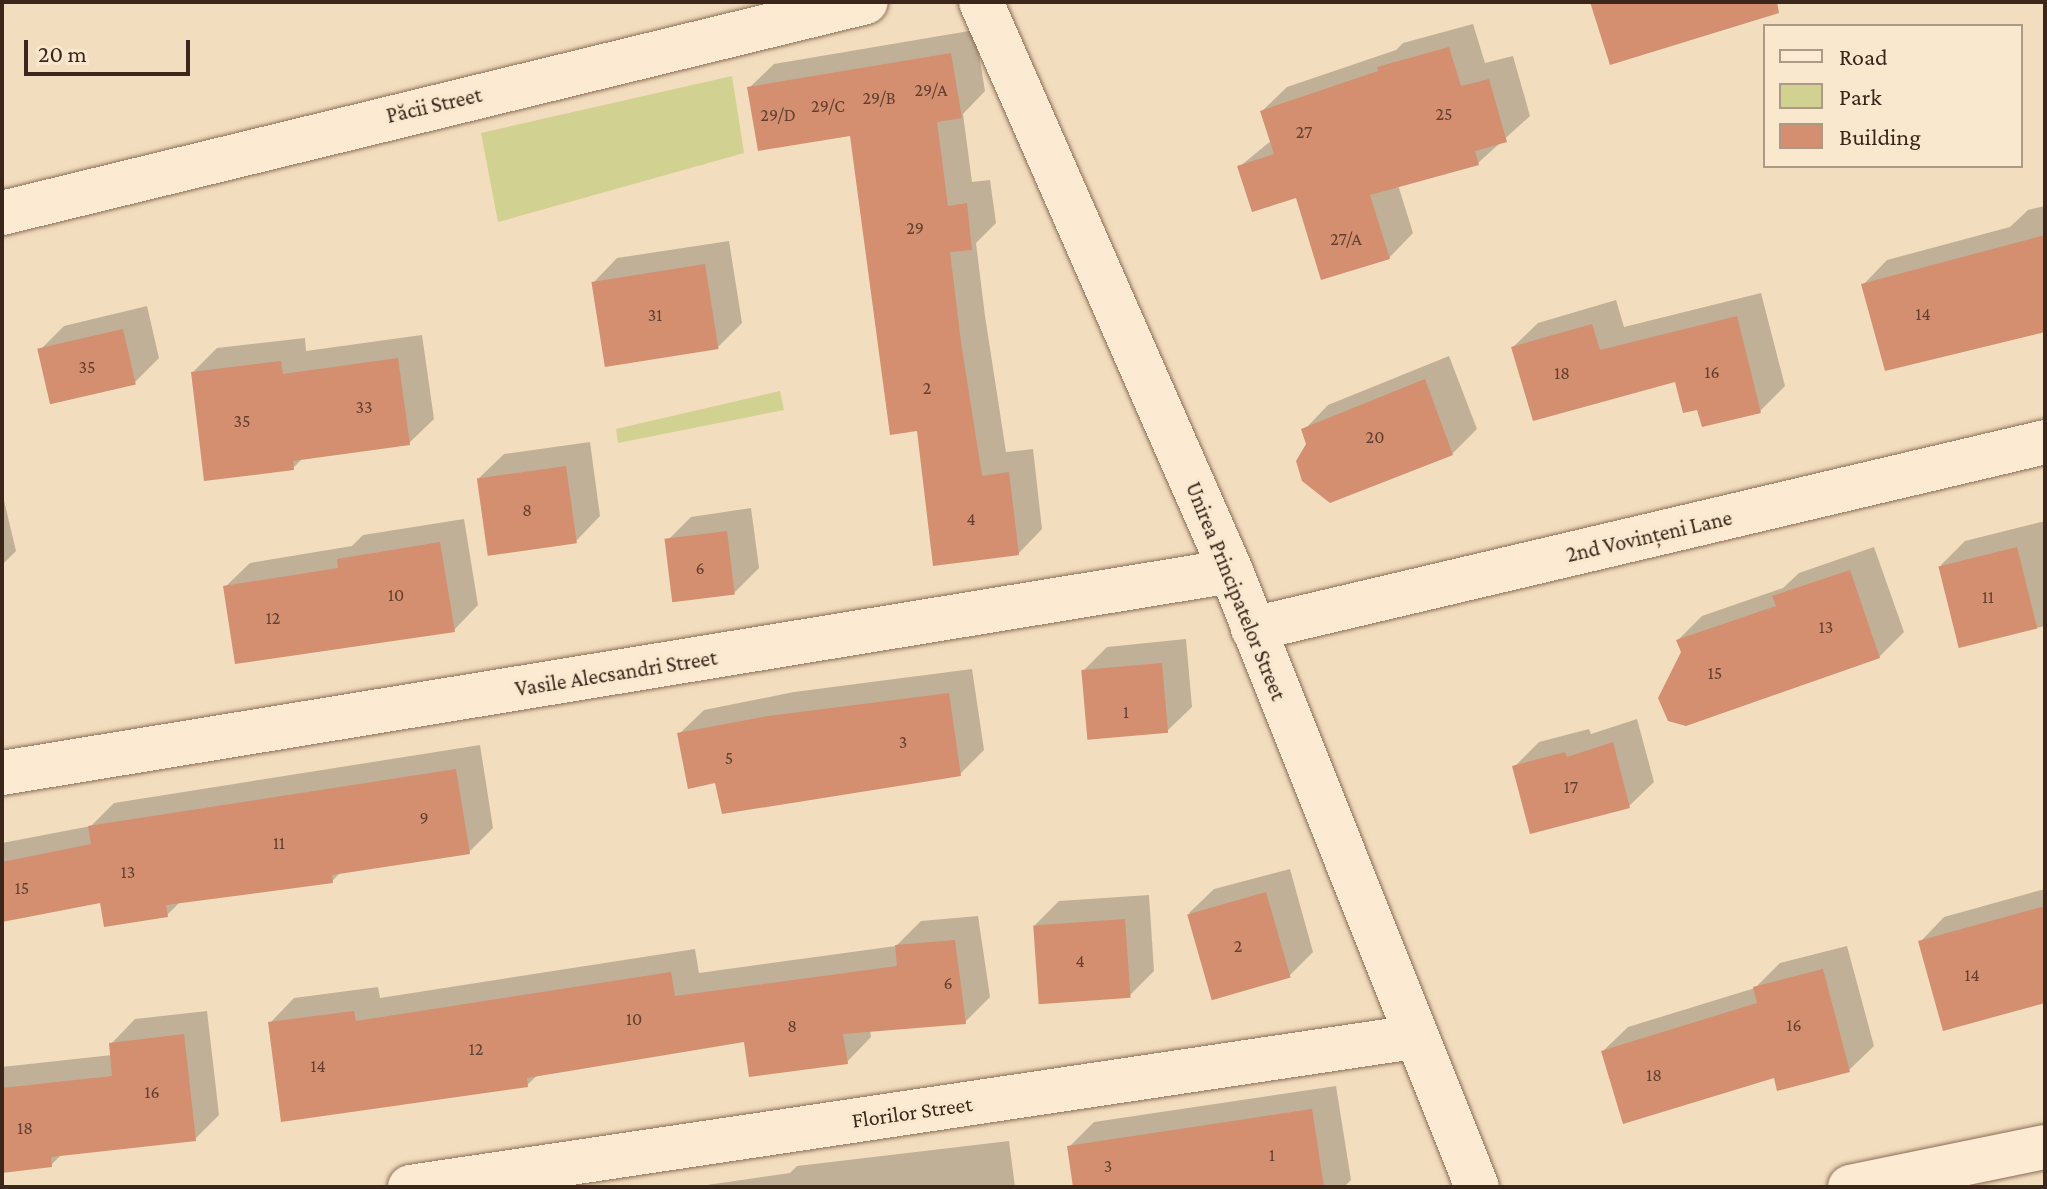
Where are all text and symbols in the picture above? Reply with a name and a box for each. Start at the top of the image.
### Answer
scale bar [28,24,194,74]
legend [1763,24,2023,168]
text: 20 m [38,40,87,67]
text: Road [1839,43,1888,70]
house number: 29/A [915,79,947,101]
street label: Păcii Street [384,81,484,129]
text: Park [1839,83,1882,110]
house number: 29/B [862,87,896,109]
house number: 29/C [811,95,845,117]
house number: 25 [1435,103,1453,125]
house number: 29/D [760,104,796,126]
house number: 27 [1296,121,1312,143]
text: Building [1839,123,1921,150]
house number: 29 [906,217,924,239]
house number: 27/A [1330,228,1362,250]
house number: 14 [1915,303,1931,325]
house number: 31 [648,304,662,326]
house number: 35 [78,356,96,378]
house number: 16 [1704,361,1720,383]
house number: 18 [1554,362,1570,384]
house number: 2 [923,377,931,399]
house number: 33 [356,396,372,418]
house number: 35 [233,410,251,432]
house number: 20 [1366,426,1384,448]
street label: Unirea Principatelor Street [1180,478,1292,704]
house number: 8 [522,499,532,521]
street label: 2nd Vovințeni Lane [1563,504,1735,568]
house number: 4 [966,508,976,530]
house number: 6 [695,557,705,579]
house number: 10 [388,584,404,606]
house number: 11 [1982,586,1994,608]
house number: 12 [266,607,280,629]
house number: 13 [1819,616,1833,638]
street label: Vasile Alecsandri Street [513,644,719,702]
house number: 15 [1708,662,1722,684]
house number: 1 [1123,701,1129,723]
house number: 3 [899,731,907,753]
house number: 5 [725,747,733,769]
house number: 17 [1564,776,1578,798]
house number: 9 [419,807,429,829]
house number: 11 [273,832,285,854]
house number: 13 [121,861,135,883]
house number: 15 [15,877,29,899]
house number: 2 [1234,935,1242,957]
house number: 4 [1075,950,1085,972]
house number: 14 [1964,964,1980,986]
house number: 6 [943,972,953,994]
house number: 10 [626,1008,642,1030]
house number: 16 [1786,1014,1802,1036]
house number: 8 [787,1015,797,1037]
house number: 12 [469,1038,483,1060]
house number: 14 [310,1055,326,1077]
house number: 18 [1646,1064,1662,1086]
house number: 16 [144,1081,160,1103]
street label: Florilor Street [850,1090,974,1134]
house number: 18 [17,1117,33,1139]
house number: 1 [1269,1144,1275,1166]
house number: 3 [1104,1155,1112,1177]

